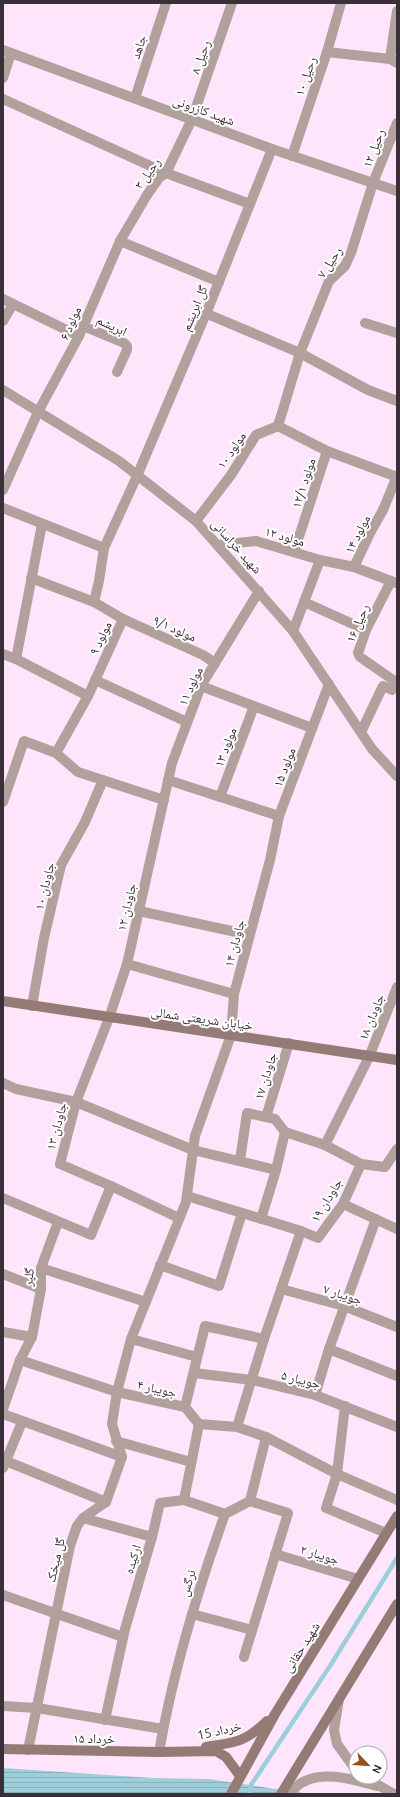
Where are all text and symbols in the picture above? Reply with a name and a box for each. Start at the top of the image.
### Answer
street label: جاهد [128,33,149,61]
street label: رحیل ۸ [188,38,214,76]
street label: رحیل ۱۰ [292,55,320,98]
street label: شهید کازرونی [171,92,237,130]
street label: رحیل ۱۲ [359,127,389,170]
street label: رحیل ۳ [131,155,164,192]
street label: رحیل ۷ [314,244,346,281]
street label: گل ابریشم [178,283,212,334]
street label: مولود ۶ [56,304,85,343]
street label: ابریشم [94,312,129,340]
street label: مولود ۱۰ [214,429,250,472]
street label: مولود ۱۲/۱ [288,456,320,510]
street label: مولود ۱۴ [341,513,374,556]
street label: شهید خراسانی [207,516,265,577]
street label: مولود ۱۲ [263,524,307,550]
street label: رحیل ۱۶ [343,602,373,645]
street label: مولود ۹/۱ [150,612,199,646]
street label: مولود ۹ [86,619,116,658]
street label: مولود ۱۱ [175,664,207,708]
street label: مولود ۱۳ [211,725,241,769]
street label: مولود ۱۵ [270,745,300,789]
street label: جاودان ۱۰ [31,861,59,912]
street label: جاودان ۱۲ [114,882,140,933]
street label: جاودان ۱۴ [221,918,249,969]
street label: جاودان ۱۸ [355,992,388,1043]
street label: خیابان شریعتی شمالی [150,1004,254,1034]
street label: جاودان ۱۷ [251,1051,281,1102]
street label: جاودان ۱۳ [43,1101,71,1152]
street label: جاودان ۱۹ [308,1176,346,1225]
street label: گلپر [20,1266,38,1288]
street label: جویبار ۷ [321,1281,364,1309]
street label: جویبار ۵ [280,1367,322,1393]
street label: جویبار ۴ [136,1377,178,1401]
street label: گل میخک [43,1536,69,1584]
street label: جویبار ۲ [298,1541,341,1568]
street label: ارکیده [121,1543,145,1576]
street label: نرگس [176,1568,200,1599]
street label: شهید حقانی [280,1619,324,1676]
street label: 15 خرداد [195,1718,243,1744]
street label: ۱۵ خرداد [73,1731,115,1747]
north arrow [348,1745,388,1785]
text: N [370,1763,384,1775]

